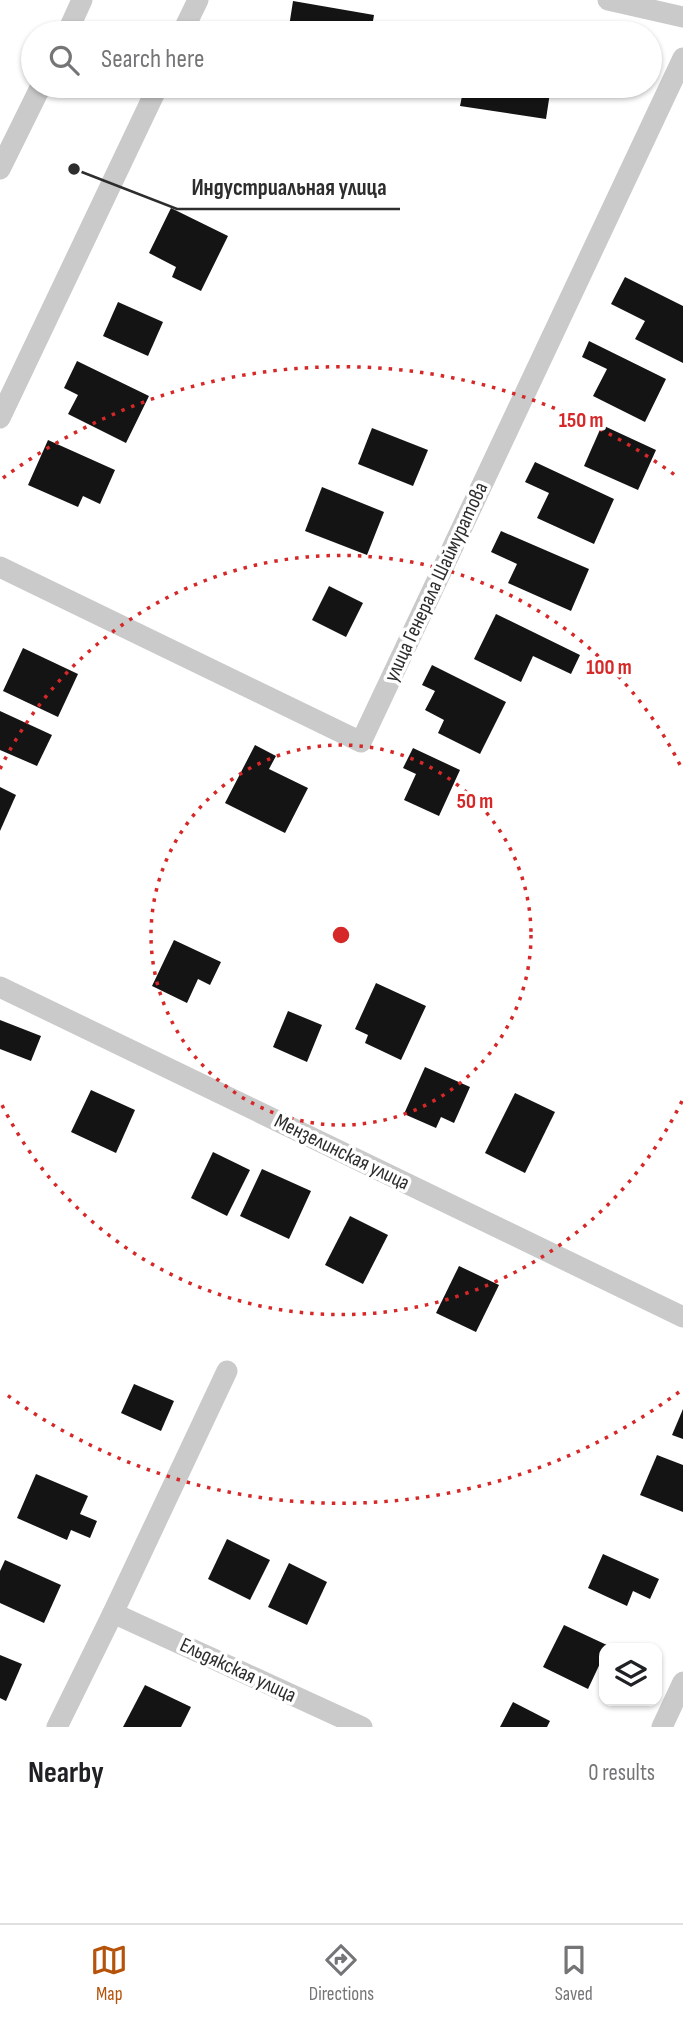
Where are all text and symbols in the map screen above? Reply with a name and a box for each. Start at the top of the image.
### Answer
search box [21,21,662,98]
icon: search [45,41,83,79]
text: Search here [101,44,204,75]
callout: Индустриальная улица [177,165,400,209]
text: Индустриальная улица [191,174,387,202]
text: 150 m [559,408,603,433]
street label: улица Генерала Шаймуратова [379,478,493,686]
text: 100 m [586,655,632,680]
text: 50 m [457,789,493,814]
centre of rings [329,923,353,947]
street label: Мензелинская улица [270,1108,414,1196]
street label: Ельдякская улица [176,1632,300,1708]
map controls [599,1643,662,1706]
button: layers [599,1643,662,1706]
text: Nearby [28,1755,104,1791]
text: 0 results [588,1759,655,1787]
tab: Map [90,1941,128,2006]
tab: Directions [309,1941,374,2006]
tab: Saved [555,1941,593,2006]

